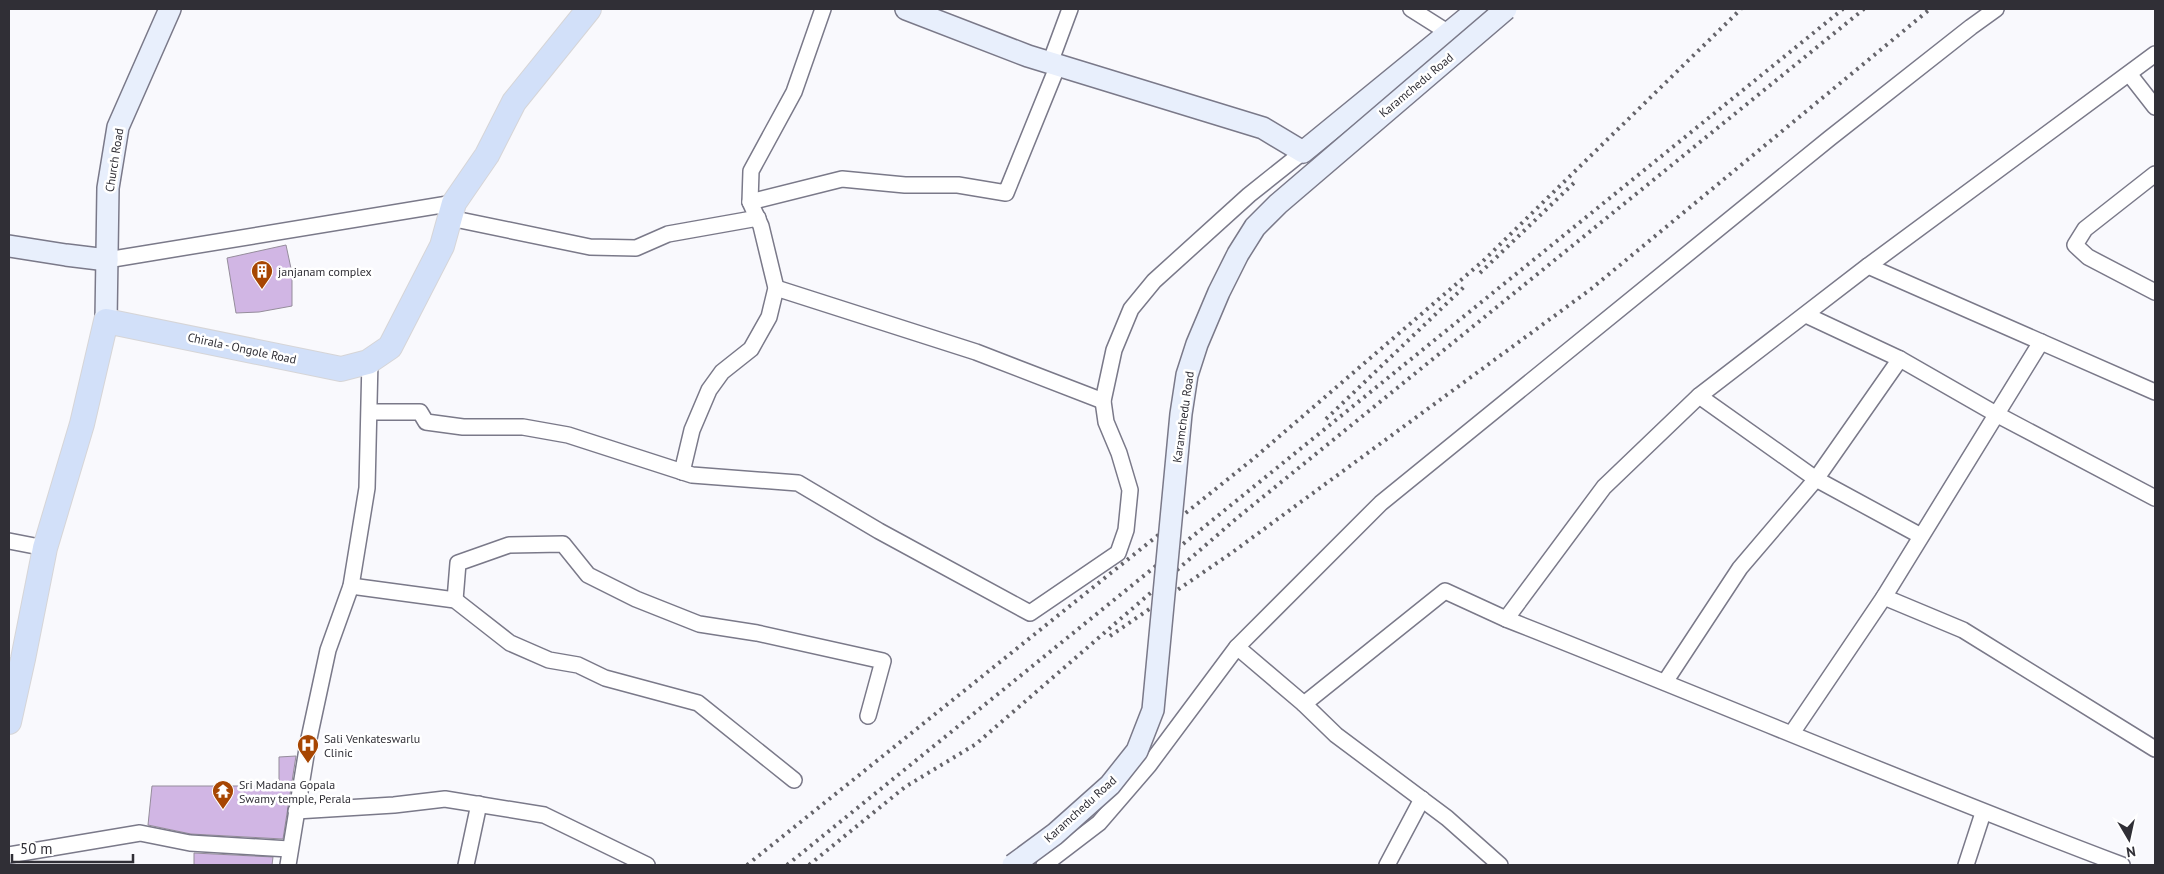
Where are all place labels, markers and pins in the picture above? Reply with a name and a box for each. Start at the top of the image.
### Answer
building icon: janjanam complex [250,259,274,290]
place label: janjanam complex [278,264,372,279]
place label: Sali Venkateswarlu Clinic [324,731,420,760]
hospital icon: Sali Venkateswarlu Clinic [296,733,320,764]
place label: Sri Madana Gopala Swamy temple, Perala [239,777,351,806]
temple icon: Sri Madana Gopala Swamy temple, Perala [211,779,235,810]

